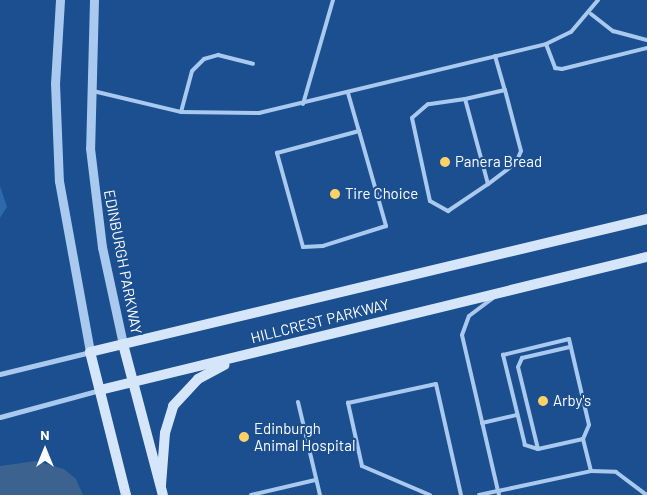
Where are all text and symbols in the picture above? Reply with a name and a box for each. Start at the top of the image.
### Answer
place label: Panera Bread [455,153,542,171]
marker: Panera Bread [439,156,451,168]
place label: Tire Choice [345,185,418,203]
street label: EDINBURGH PARKWAY [100,188,146,336]
marker: Tire Choice [329,188,341,200]
street label: HILLCREST PARKWAY [249,295,391,347]
place label: Arby's [553,392,591,410]
marker: Arby's [537,395,549,407]
place label: Edinburgh Animal Hospital [254,419,355,454]
north arrow [20,425,70,475]
text: N [40,426,50,443]
marker: Edinburgh Animal Hospital [238,431,250,443]

